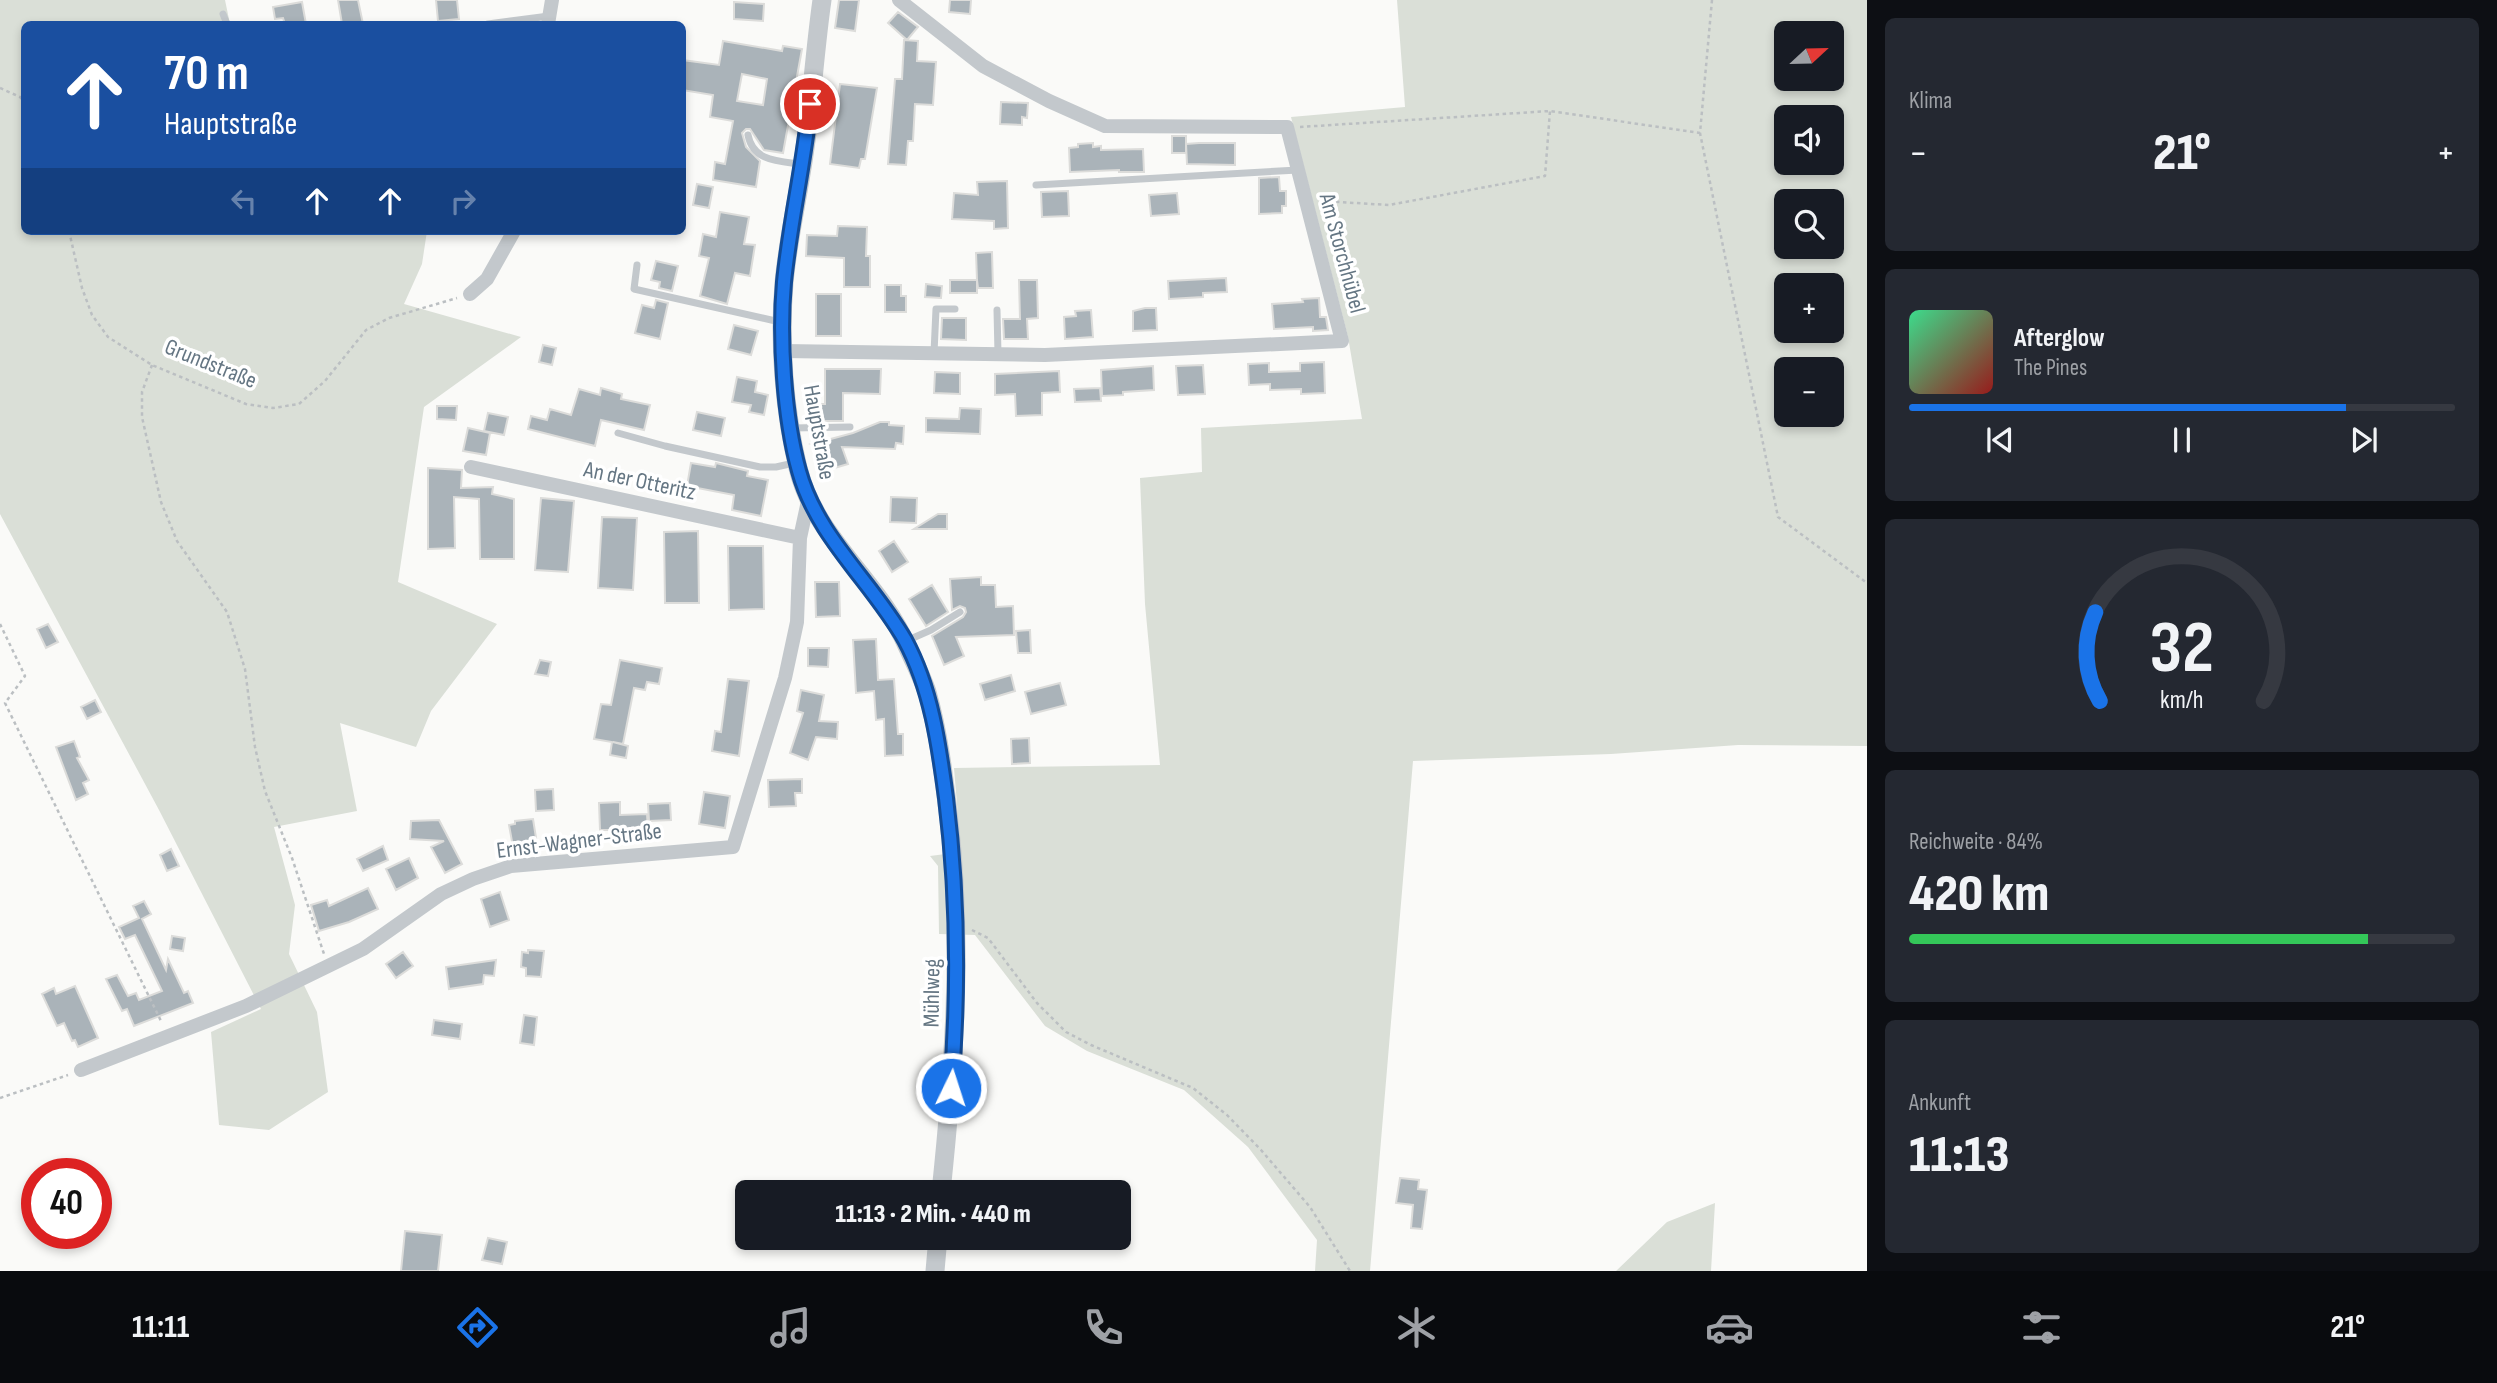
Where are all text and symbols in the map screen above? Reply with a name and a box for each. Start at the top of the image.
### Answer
north arrow [1774,21,1844,91]
map controls [1774,21,1844,427]
text: 70 m [164,45,249,104]
icon: ahead [49,49,140,140]
pin [780,74,840,134]
icon: arrive [791,85,829,123]
text: Klima [1909,87,1952,115]
text: Hauptstraße [164,105,297,144]
button: sound [1774,105,1844,175]
text: 21° [2153,122,2211,185]
text: − [1909,131,1928,176]
text: + [2436,131,2455,176]
icon: left [225,182,263,220]
icon: ahead [298,182,336,220]
icon: ahead [371,182,409,220]
icon: right [444,182,482,220]
street label: Am Storchhübel [1312,189,1371,316]
button: search [1774,189,1844,259]
button: + [1774,273,1844,343]
text: Afterglow [2014,323,2105,354]
street label: Grundstraße [161,333,261,395]
text: The Pines [2014,354,2087,382]
button: − [1774,357,1844,427]
street label: Hauptstraße [797,383,841,482]
icon: previous [1981,421,2019,459]
icon: pause [2163,421,2201,459]
icon: next [2345,421,2383,459]
street label: An der Otteritz [580,455,698,506]
text: 32 [2150,606,2214,694]
text: km/h [2160,685,2204,716]
street label: Ernst-Wagner-Straße [495,817,663,865]
text: Reichweite · 84% [1909,828,2043,856]
text: 420 km [1909,863,2049,926]
street label: Mühlweg [917,958,947,1028]
position arrow [914,1051,988,1125]
text: Ankunft [1909,1089,1971,1117]
text: 11:13 [1909,1124,2009,1187]
speed limit sign: 40 [21,1158,112,1249]
text: 11:13 · 2 Min. · 440 m [835,1199,1031,1230]
icon: directions [453,1303,502,1352]
icon: music [766,1303,815,1352]
icon: phone [1079,1303,1128,1352]
icon: climate [1392,1303,1441,1352]
icon: car [1705,1303,1754,1352]
icon: filters [2017,1303,2066,1352]
text: 11:11 [132,1308,189,1347]
text: 21° [2330,1308,2365,1347]

